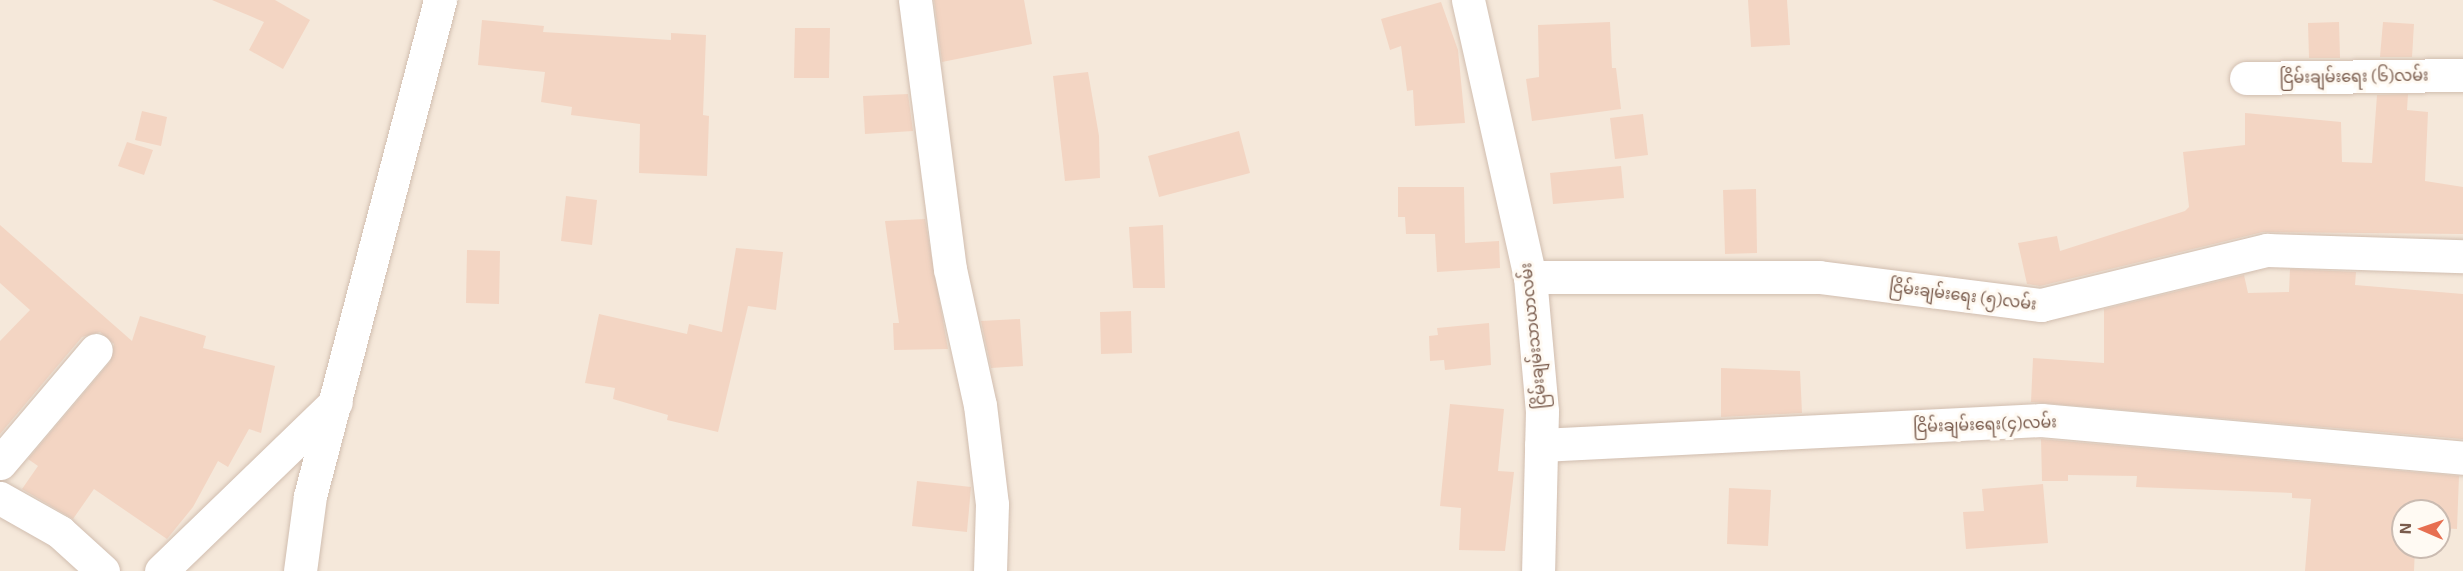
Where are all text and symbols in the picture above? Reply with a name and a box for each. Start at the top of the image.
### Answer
street label: ငြိမ်းချမ်းရေး (၆)လမ်း [2279,65,2429,87]
street label: ငြိမ်းချမ်းသာယာလမ်း [1516,262,1550,410]
street label: ငြိမ်းချမ်းရေး (၅)လမ်း [1888,276,2038,314]
street label: ငြိမ်းချမ်းရေး(၄)လမ်း [1913,412,2057,436]
north arrow [2391,499,2451,559]
text: N [2395,522,2414,535]

